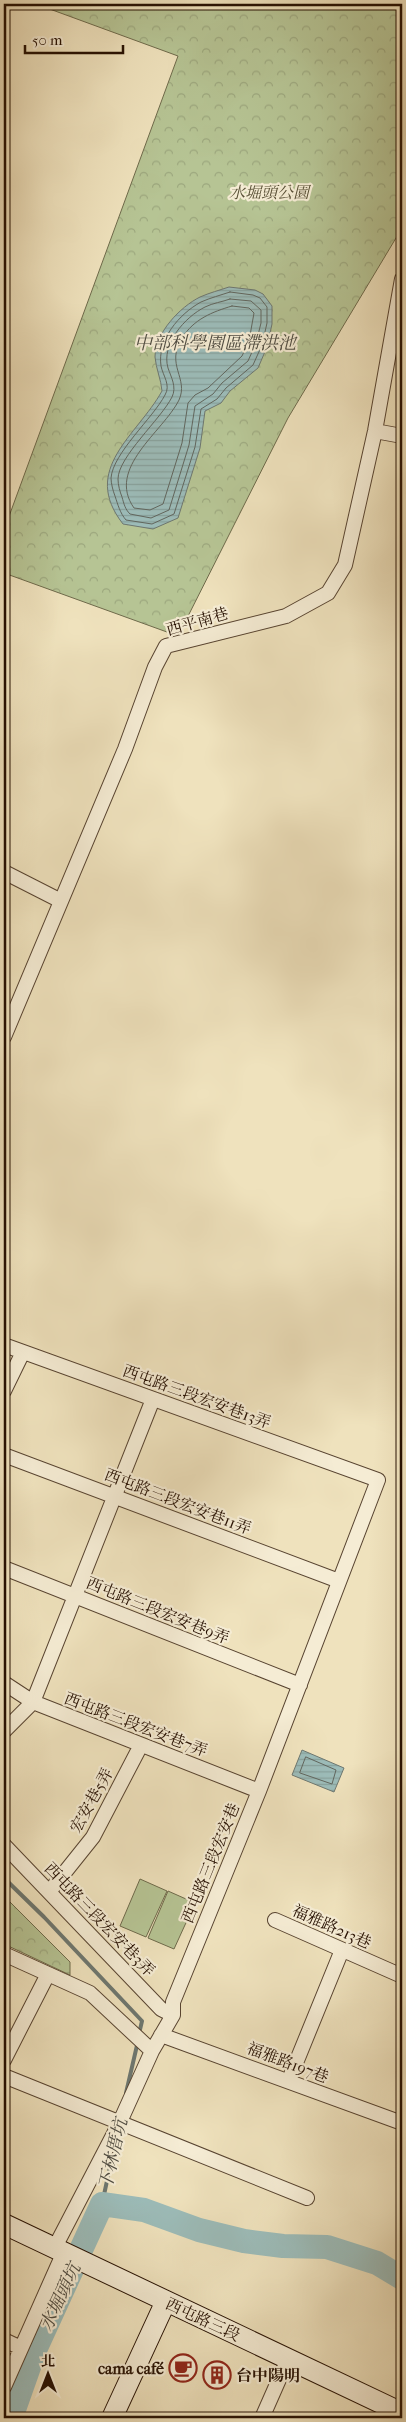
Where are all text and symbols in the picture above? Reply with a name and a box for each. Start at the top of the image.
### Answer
scale bar [25,22,122,54]
text: 50 m [32,31,63,49]
park label: 水堀頭公園 [229,183,312,202]
water label: 中部科學園區滯洪池 [134,333,298,354]
street label: 西平南巷 [164,604,231,639]
street label: 西屯路三段宏安巷13弄 [120,1361,274,1432]
street label: 西屯路三段宏安巷11弄 [102,1465,254,1538]
street label: 西屯路三段宏安巷9弄 [84,1573,232,1648]
street label: 西屯路三段宏安巷7弄 [62,1688,210,1761]
street label: 宏安巷5弄 [66,1765,117,1836]
street label: 西屯路三段宏安巷 [178,1800,243,1926]
street label: 西屯路三段宏安巷3弄 [41,1859,159,1980]
street label: 福雅路213巷 [289,1901,374,1952]
street label: 福雅路197巷 [244,2038,331,2087]
water label: 下林厝坑 [95,2114,132,2192]
water label: 水堀頭坑 [36,2257,86,2334]
street label: 西屯路三段 [163,2294,243,2345]
north arrow [22,2350,72,2400]
text: 北 [41,2353,55,2370]
cafe icon: cama café [168,2353,198,2383]
place label: cama café [98,2359,164,2378]
building icon: 台中陽明 [202,2360,232,2390]
place label: 台中陽明 [236,2366,300,2385]

